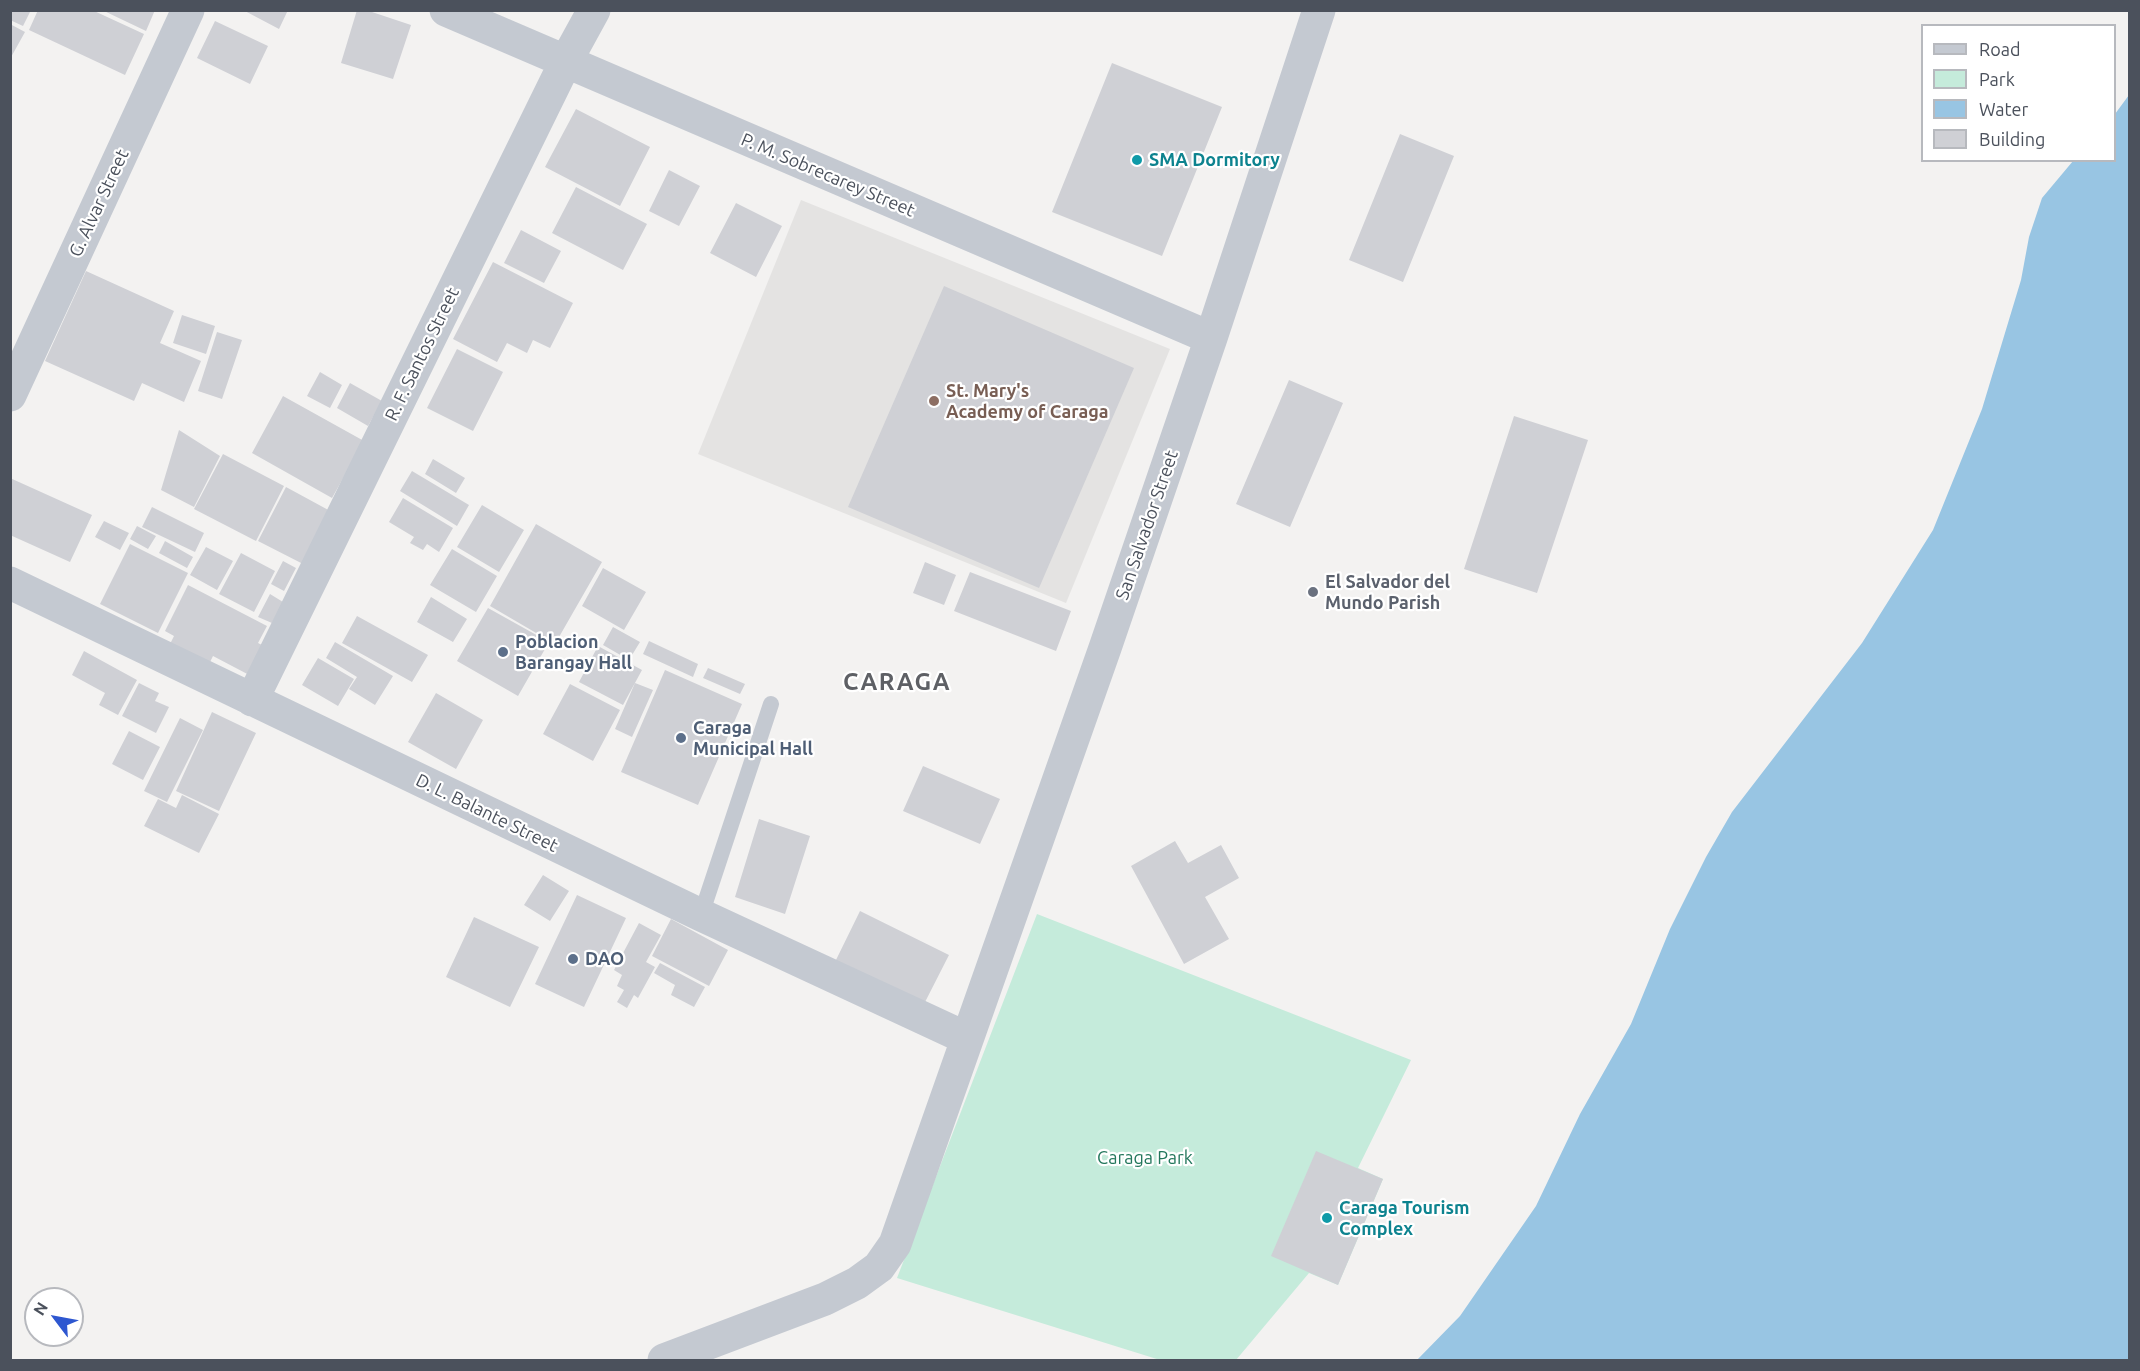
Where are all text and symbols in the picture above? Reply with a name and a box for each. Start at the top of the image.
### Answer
legend [1921,24,2116,162]
text: Road [1979,39,2021,59]
text: Park [1979,69,2015,89]
text: Water [1979,99,2028,119]
street label: P. M. Sobrecarey Street [738,129,918,221]
text: Building [1979,129,2045,149]
street label: G. Alvar Street [65,146,133,260]
place label: SMA Dormitory [1149,149,1280,171]
marker: SMA Dormitory [1130,153,1144,167]
street label: R. F. Santos Street [380,284,464,424]
place label: St. Mary's Academy of Caraga [946,380,1109,422]
marker: St. Mary's Academy of Caraga [927,394,941,408]
street label: San Salvador Street [1111,447,1183,603]
place label: El Salvador del Mundo Parish [1325,571,1450,614]
marker: El Salvador del Mundo Parish [1306,585,1320,599]
place label: Poblacion Barangay Hall [515,631,632,674]
marker: Poblacion Barangay Hall [496,645,510,659]
district label: CARAGA [843,668,951,696]
place label: Caraga Municipal Hall [693,717,813,760]
marker: Caraga Municipal Hall [674,731,688,745]
street label: D. L. Balante Street [412,769,562,857]
place label: DAO [585,948,624,970]
marker: DAO [566,952,580,966]
park label: Caraga Park [1097,1147,1193,1169]
place label: Caraga Tourism Complex [1339,1197,1469,1240]
marker: Caraga Tourism Complex [1320,1211,1334,1225]
north arrow [24,1287,84,1347]
text: N [30,1299,51,1318]

